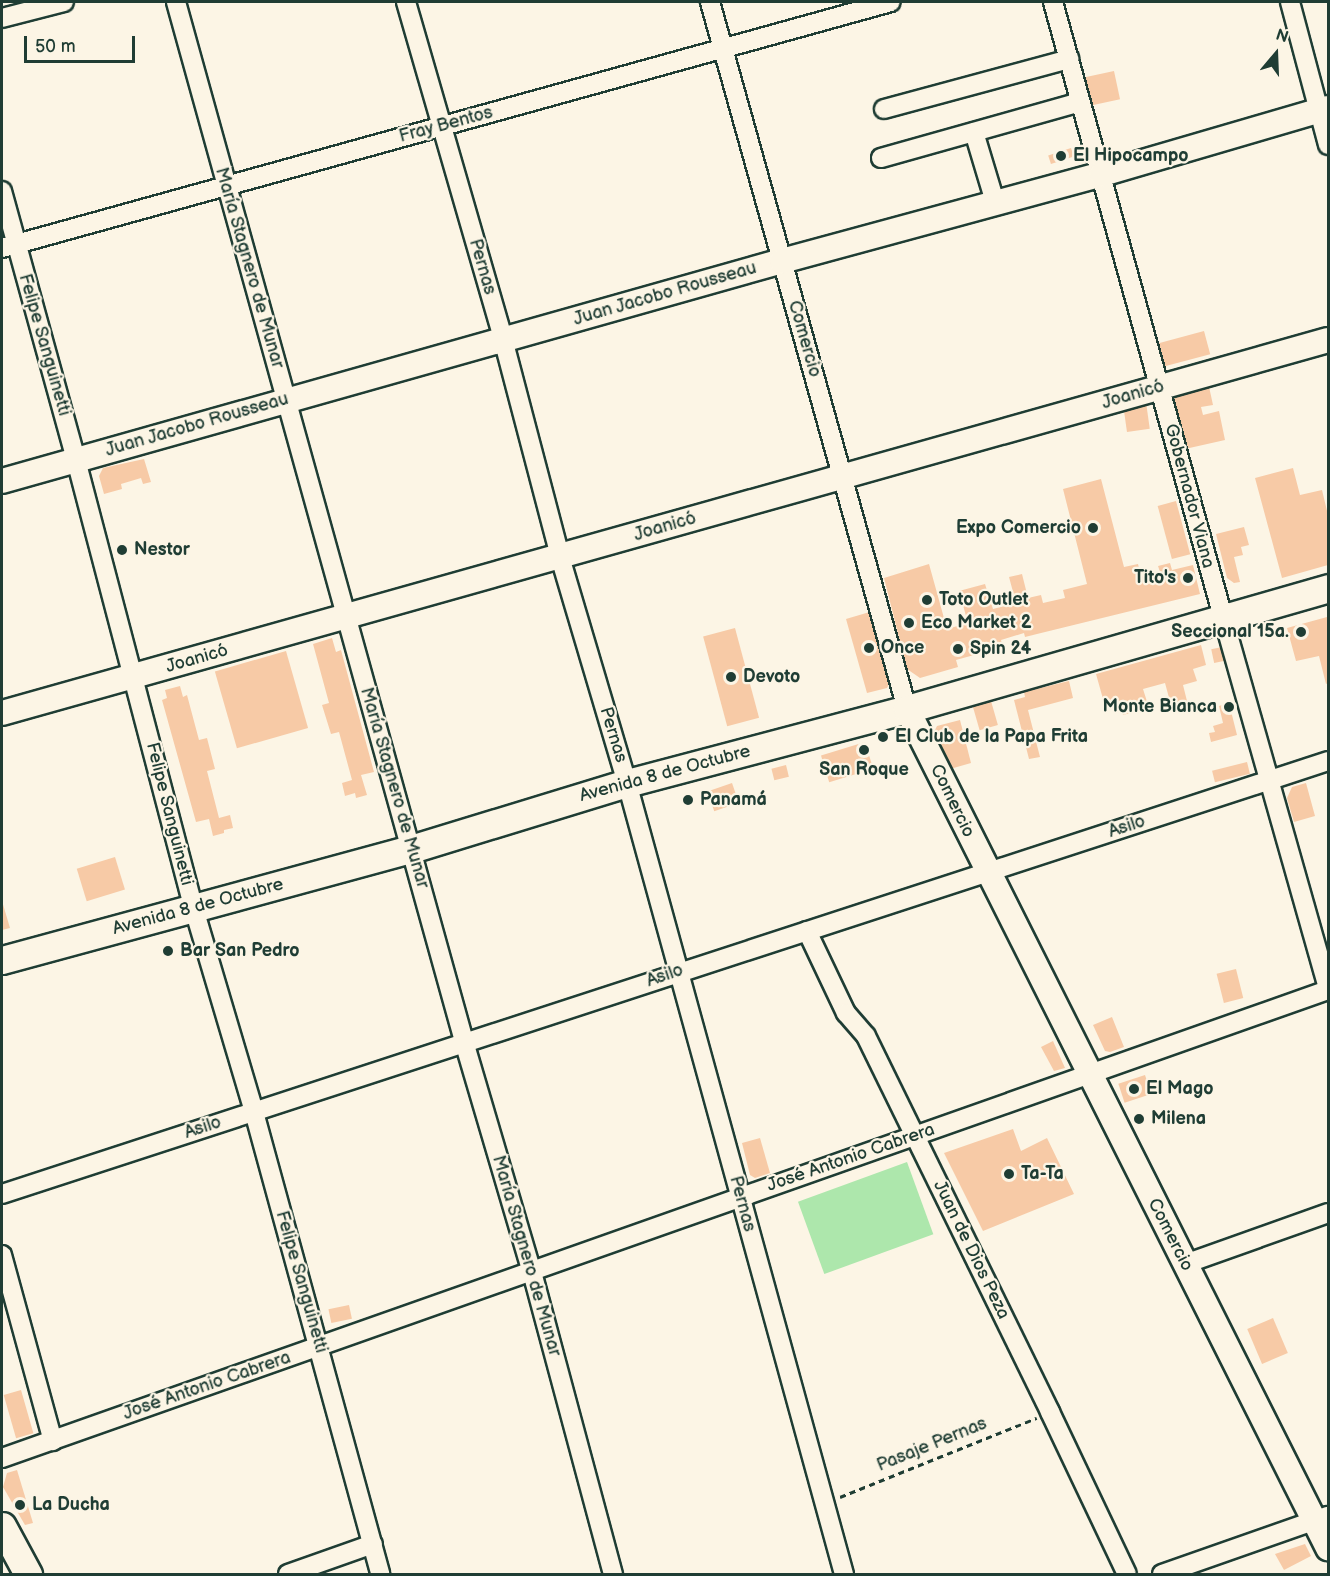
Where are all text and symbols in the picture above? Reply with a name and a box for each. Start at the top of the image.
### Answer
scale bar [27,24,138,62]
north arrow [1246,24,1306,84]
text: N [1273,26,1291,47]
text: 50 m [35,36,76,57]
street label: Fray Bentos [396,102,496,148]
place label: El Hipocampo [1073,145,1189,167]
marker: El Hipocampo [1054,149,1068,163]
street label: María Stagnero de Munar [210,165,288,371]
street label: Pernas [464,237,500,297]
street label: Juan Jacobo Rousseau [571,257,759,331]
street label: Felipe Sanguinetti [13,271,75,419]
street label: Comercio [783,298,825,380]
street label: Joanicó [1099,376,1167,414]
street label: Juan Jacobo Rousseau [103,388,291,462]
street label: Gobernador Viana [1159,421,1219,571]
street label: Joanicó [631,508,699,546]
place label: Expo Comercio [956,517,1081,539]
marker: Expo Comercio [1086,521,1100,535]
place label: Nestor [134,539,190,561]
marker: Nestor [115,543,129,557]
place label: Tito's [1134,567,1176,589]
marker: Tito's [1181,571,1195,585]
place label: Toto Outlet [939,589,1029,611]
marker: Toto Outlet [920,593,934,607]
place label: Eco Market 2 [921,612,1031,634]
marker: Eco Market 2 [902,616,916,630]
place label: Seccional 15a. [1171,621,1289,643]
marker: Seccional 15a. [1294,625,1308,639]
place label: Once [881,637,924,659]
place label: Spin 24 [970,638,1031,660]
street label: Joanicó [163,640,231,678]
marker: Once [862,641,876,655]
marker: Spin 24 [951,642,965,656]
place label: Devoto [743,666,800,688]
marker: Devoto [724,670,738,684]
street label: María Stagnero de Munar [355,685,433,891]
place label: Monte Bianca [1103,696,1217,718]
marker: Monte Bianca [1222,700,1236,714]
street label: Pernas [594,705,632,765]
place label: El Club de la Papa Frita [895,726,1088,748]
marker: El Club de la Papa Frita [876,730,890,744]
street label: Felipe Sanguinetti [141,740,197,888]
street label: Avenida 8 de Octubre [577,741,753,807]
marker: San Roque [857,743,871,757]
place label: San Roque [819,759,909,781]
street label: Comercio [925,761,979,841]
place label: Panamá [700,789,767,811]
marker: Panamá [681,793,695,807]
street label: Asilo [1106,811,1148,843]
street label: Avenida 8 de Octubre [110,874,286,940]
place label: Bar San Pedro [180,940,300,962]
marker: Bar San Pedro [161,944,175,958]
street label: Asilo [644,960,686,992]
place label: El Mago [1146,1078,1213,1100]
marker: El Mago [1127,1082,1141,1096]
place label: Milena [1151,1108,1206,1130]
street label: Asilo [182,1112,224,1144]
marker: Milena [1132,1112,1146,1126]
street label: José Antonio Cabrera [764,1119,938,1197]
street label: María Stagnero de Munar [487,1153,565,1359]
place label: Ta-Ta [1021,1163,1064,1185]
marker: Ta-Ta [1002,1167,1016,1181]
street label: Pernas [724,1174,760,1234]
street label: Juan de Dios Peza [928,1177,1014,1323]
street label: Comercio [1143,1195,1197,1275]
street label: Felipe Sanguinetti [270,1208,332,1356]
street label: José Antonio Cabrera [120,1347,294,1425]
street label: Pasaje Pernas [874,1413,990,1477]
place label: La Ducha [32,1494,110,1516]
marker: La Ducha [13,1498,27,1512]

